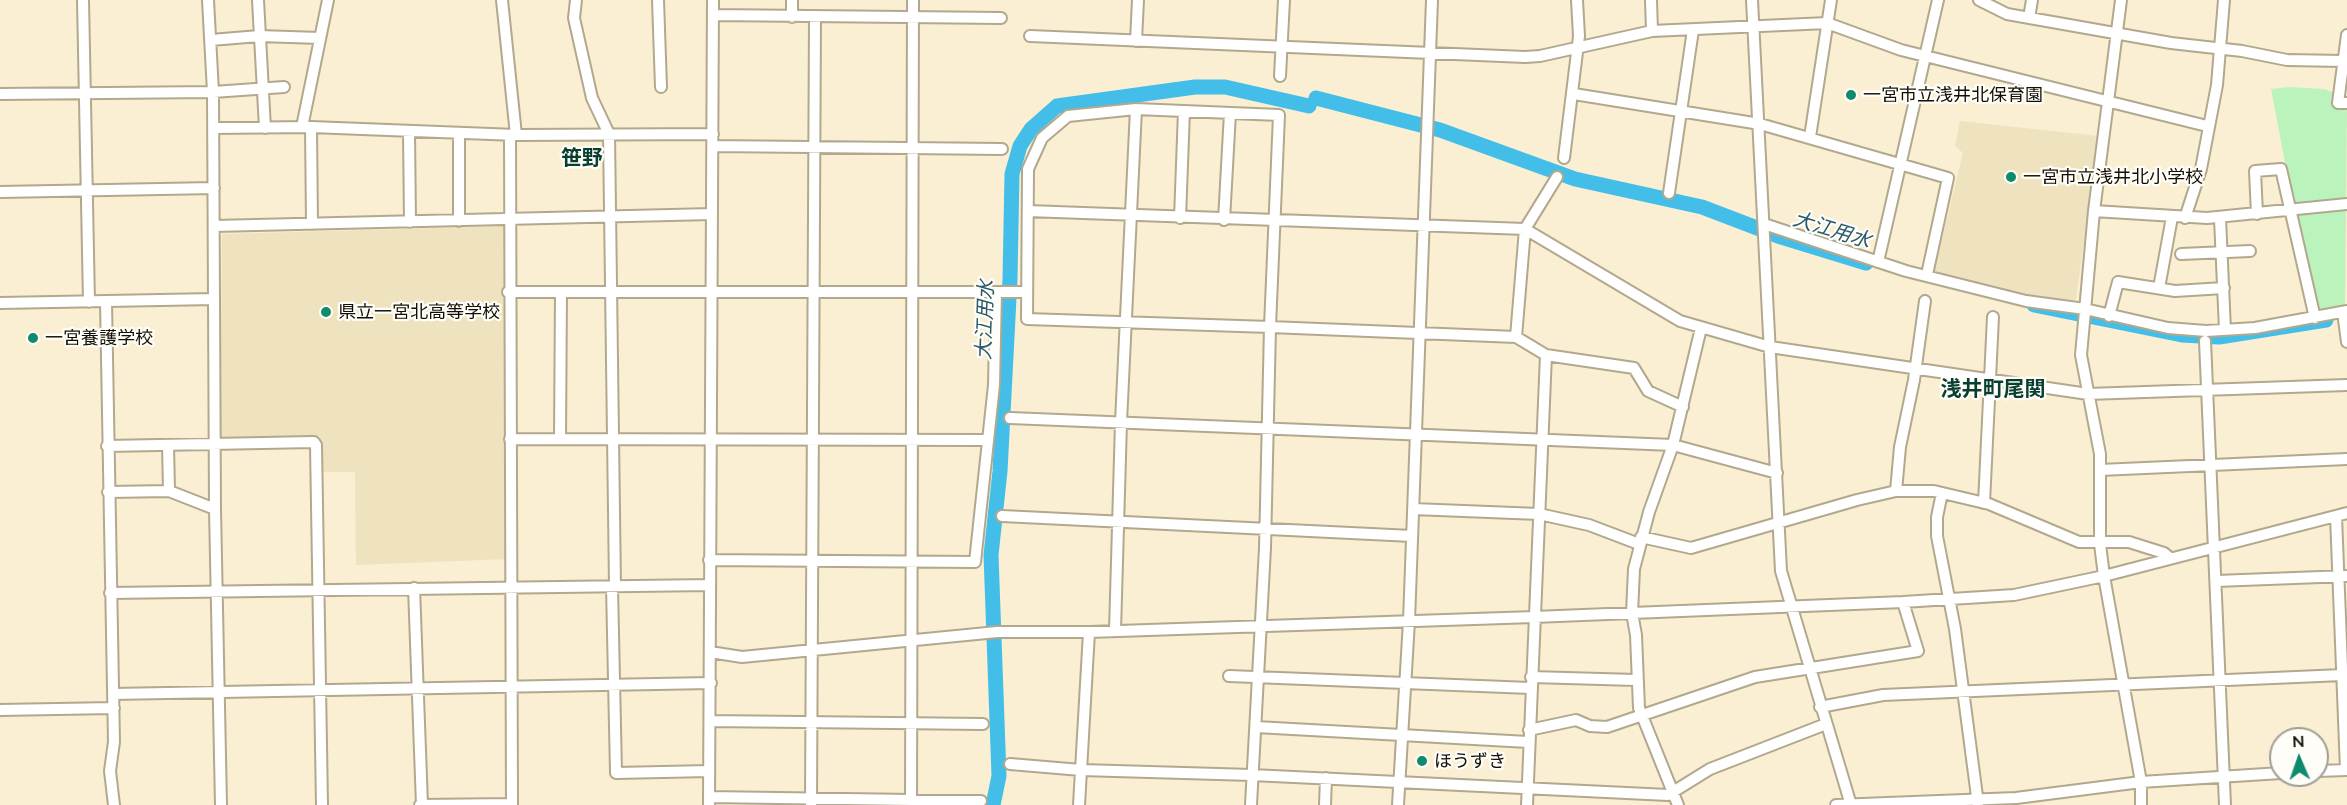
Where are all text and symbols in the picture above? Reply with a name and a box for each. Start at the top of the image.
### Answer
place label: 一宮市立浅井北保育園 [1863,84,2043,106]
marker: 一宮市立浅井北保育園 [1844,88,1858,102]
district label: 笹野 [561,145,603,171]
place label: 一宮市立浅井北小学校 [2023,166,2203,188]
marker: 一宮市立浅井北小学校 [2004,170,2018,184]
water label: 大江用水 [1790,207,1874,253]
water label: 大江用水 [972,280,998,360]
place label: 県立一宮北高等学校 [338,301,500,323]
marker: 県立一宮北高等学校 [319,305,333,319]
place label: 一宮養護学校 [45,327,153,349]
marker: 一宮養護学校 [26,331,40,345]
district label: 浅井町尾関 [1941,376,2045,402]
north arrow [2269,727,2329,787]
text: N [2292,731,2305,750]
place label: ほうずき [1434,750,1506,772]
marker: ほうずき [1415,754,1429,768]

